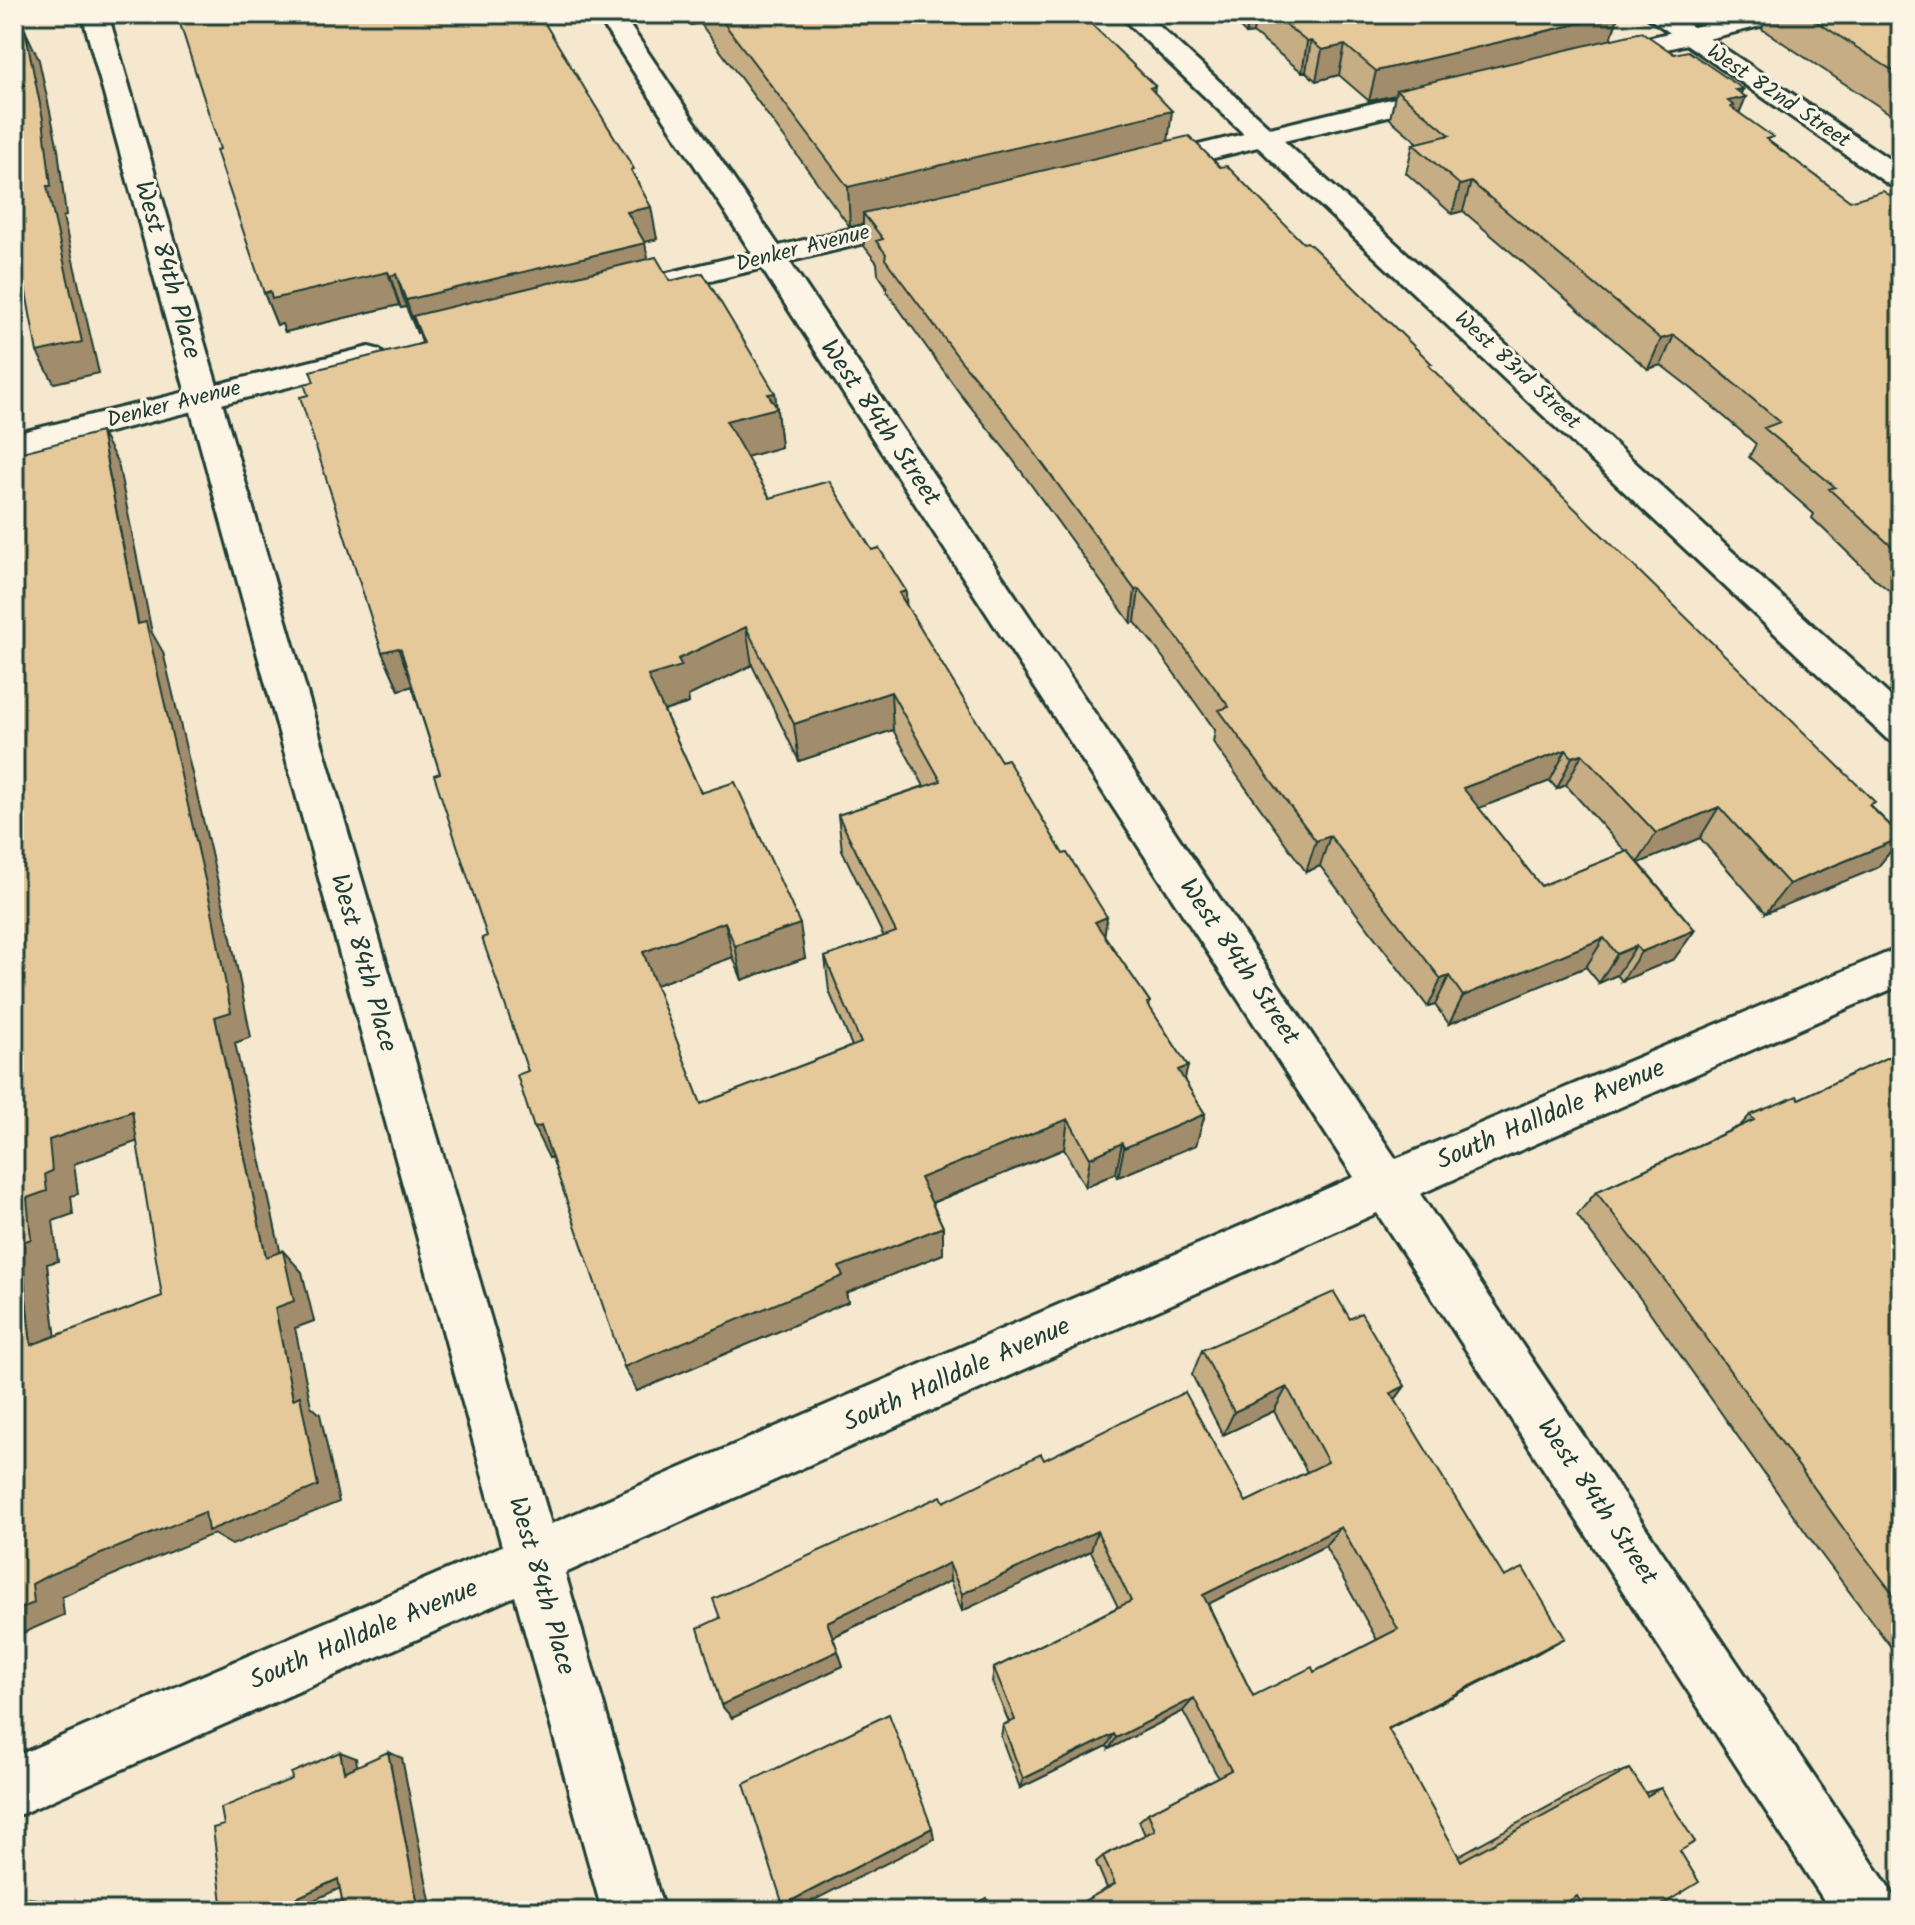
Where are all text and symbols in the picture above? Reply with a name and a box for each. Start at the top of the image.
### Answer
street label: West 82nd Street [1699,36,1857,159]
street label: West 84th Place [121,176,213,364]
street label: Denker Avenue [732,215,874,283]
street label: West 83rd Street [1446,303,1589,440]
street label: West 84th Street [808,331,952,516]
street label: Denker Avenue [103,371,245,439]
street label: West 84th Place [317,869,409,1057]
street label: West 84th Street [1167,870,1311,1055]
street label: South Halldale Avenue [1430,1048,1672,1182]
street label: South Halldale Avenue [837,1306,1078,1444]
street label: West 84th Street [1525,1410,1669,1595]
street label: West 84th Place [495,1492,587,1680]
street label: South Halldale Avenue [243,1568,485,1702]

